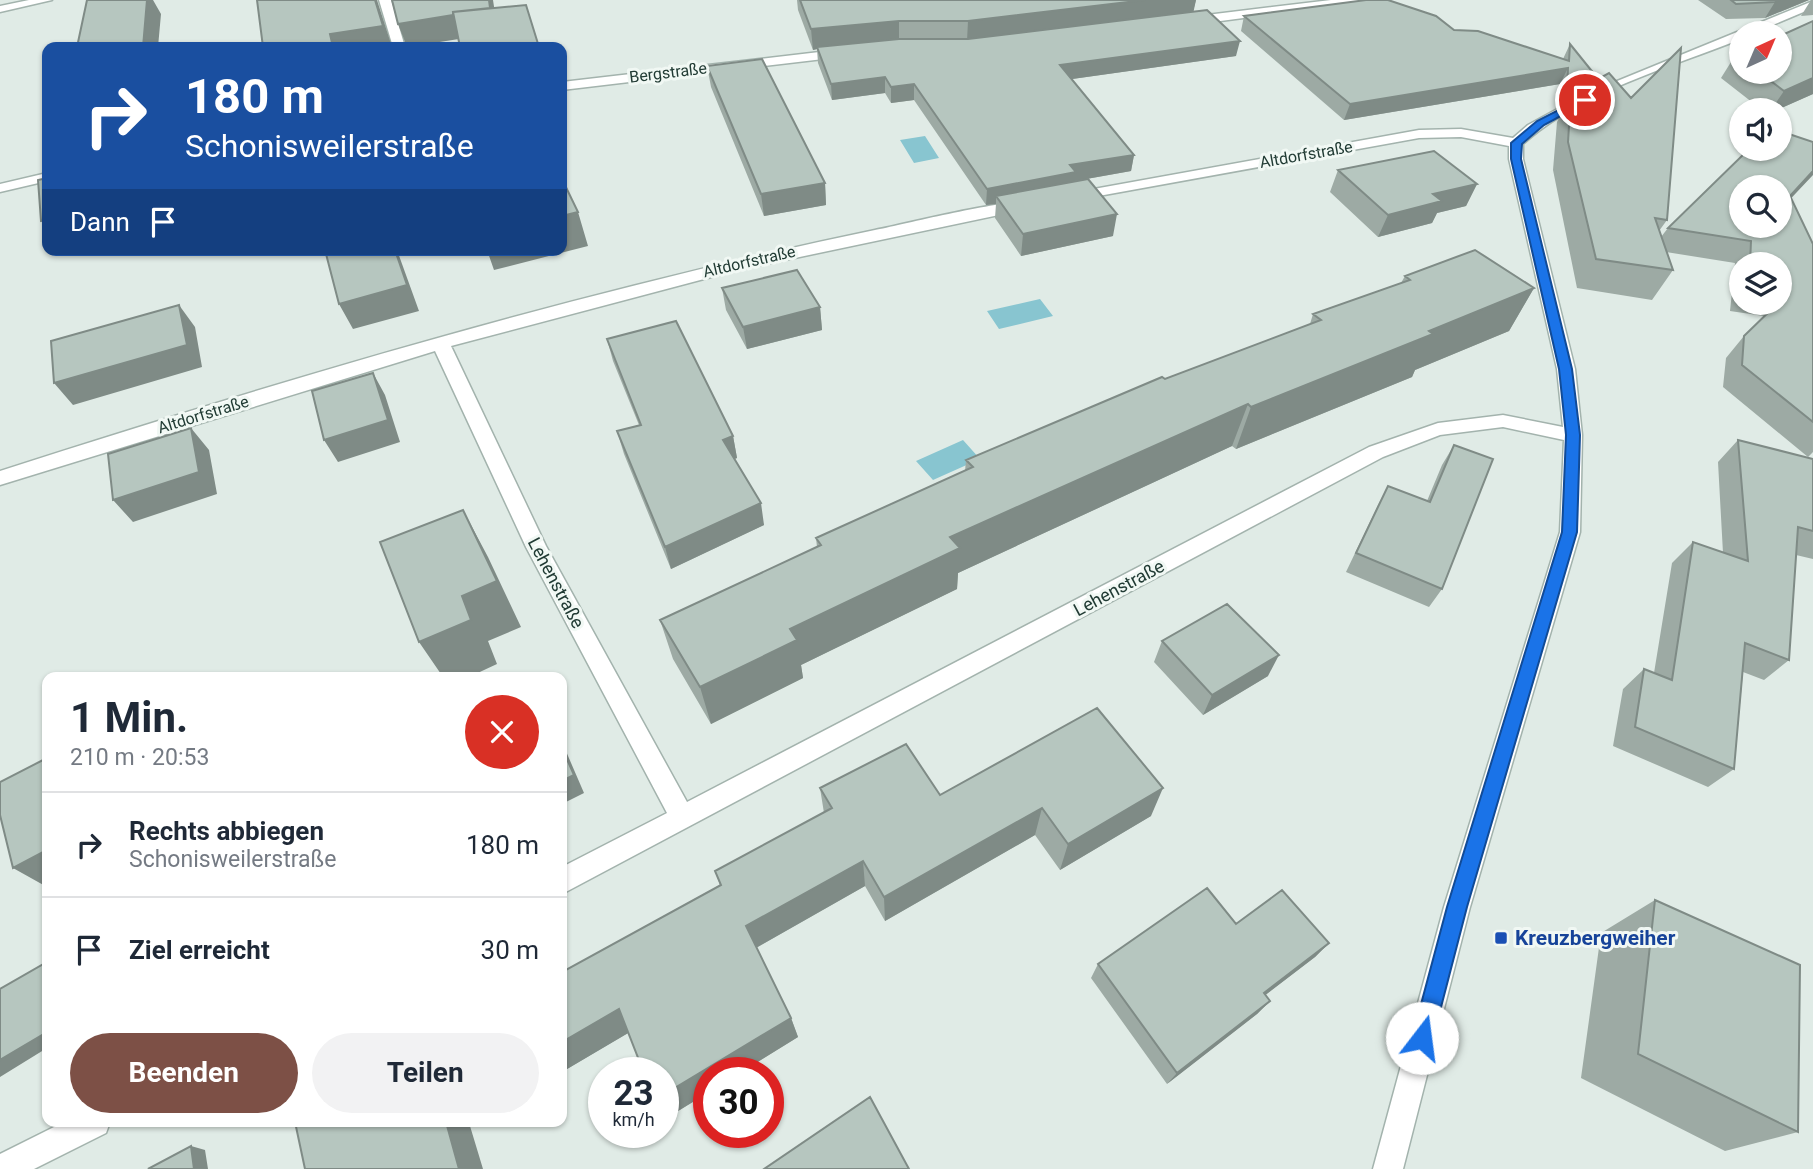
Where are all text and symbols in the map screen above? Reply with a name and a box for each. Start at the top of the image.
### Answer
north arrow [1729,21,1792,84]
map controls [1729,21,1792,315]
street label: Bergstraße [628,58,708,87]
text: 180 m [185,68,324,125]
icon: right [70,70,161,161]
pin [1555,70,1615,130]
icon: arrive [1566,81,1604,119]
button: sound [1729,98,1792,161]
text: Schonisweilerstraße [185,127,474,165]
street label: Altdorfstraße [1258,137,1354,172]
button: search [1729,175,1792,238]
icon: arrive [144,203,182,241]
text: Dann [70,207,130,237]
street label: Altdorfstraße [701,242,797,281]
button: layers [1729,252,1792,315]
street label: Altdorfstraße [155,392,251,437]
street label: Lehenstraße [524,534,589,632]
street label: Lehenstraße [1070,555,1168,620]
text: 1 Min. [70,693,188,742]
button: close [465,695,539,769]
text: 210 m · 20:53 [70,744,209,771]
text: Rechts abbiegen [129,816,324,846]
icon: right [70,826,108,864]
text: 180 m [466,830,539,860]
text: Schonisweilerstraße [129,846,336,873]
place label: Kreuzbergweiher [1515,926,1676,950]
marker: Kreuzbergweiher [1493,930,1509,946]
icon: arrive [70,931,108,969]
text: Ziel erreicht [129,935,270,965]
text: 30 m [481,935,539,965]
position arrow [1385,1001,1459,1075]
button: Beenden [70,1033,298,1113]
button: Teilen [312,1033,539,1113]
speed limit sign: 30 [693,1057,784,1148]
text: 23 [613,1073,654,1114]
text: km/h [612,1109,655,1130]

